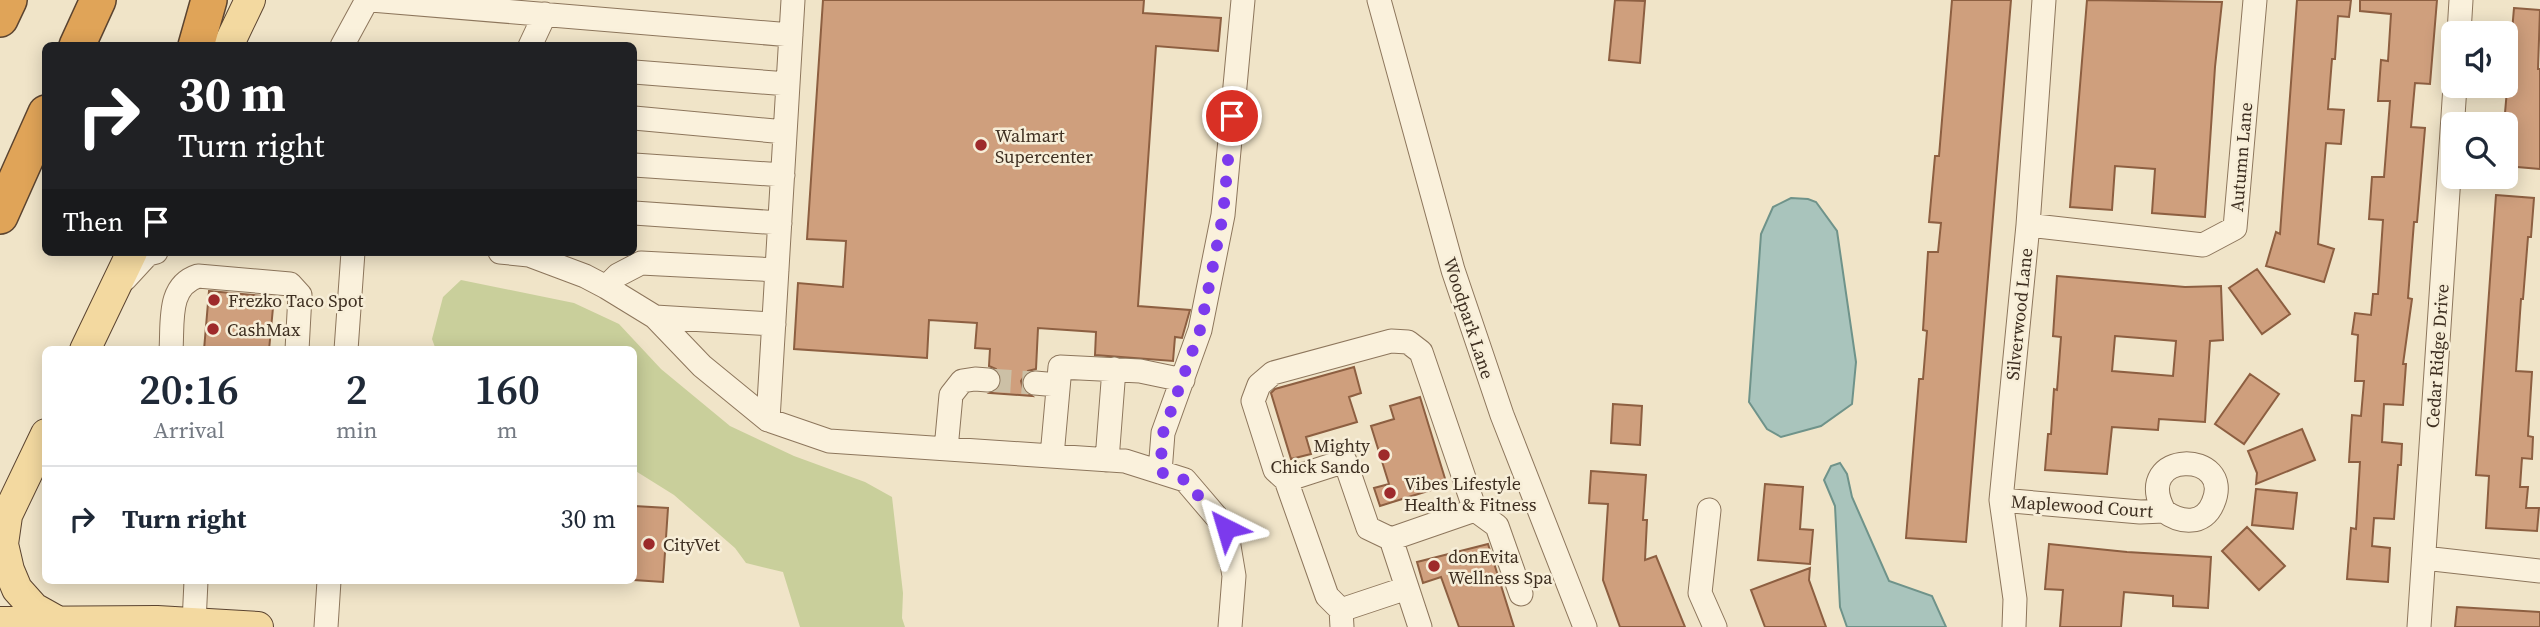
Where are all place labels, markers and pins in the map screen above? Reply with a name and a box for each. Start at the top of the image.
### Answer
pin [1202,86,1262,146]
place label: Walmart Supercenter [995,123,1093,169]
marker: Walmart Supercenter [973,137,989,153]
place label: Frezko Taco Spot [228,288,363,313]
marker: Frezko Taco Spot [206,292,222,308]
place label: CashMax [227,317,301,342]
marker: CashMax [205,321,221,337]
place label: Mighty Chick Sando [1271,433,1371,479]
marker: Mighty Chick Sando [1376,447,1392,463]
place label: Vibes Lifestyle Health & Fitness [1404,471,1537,517]
marker: Vibes Lifestyle Health & Fitness [1382,485,1398,501]
place label: CityVet [663,532,720,557]
marker: CityVet [641,536,657,552]
place label: donEvita Wellness Spa [1448,544,1553,590]
marker: donEvita Wellness Spa [1426,558,1442,574]

